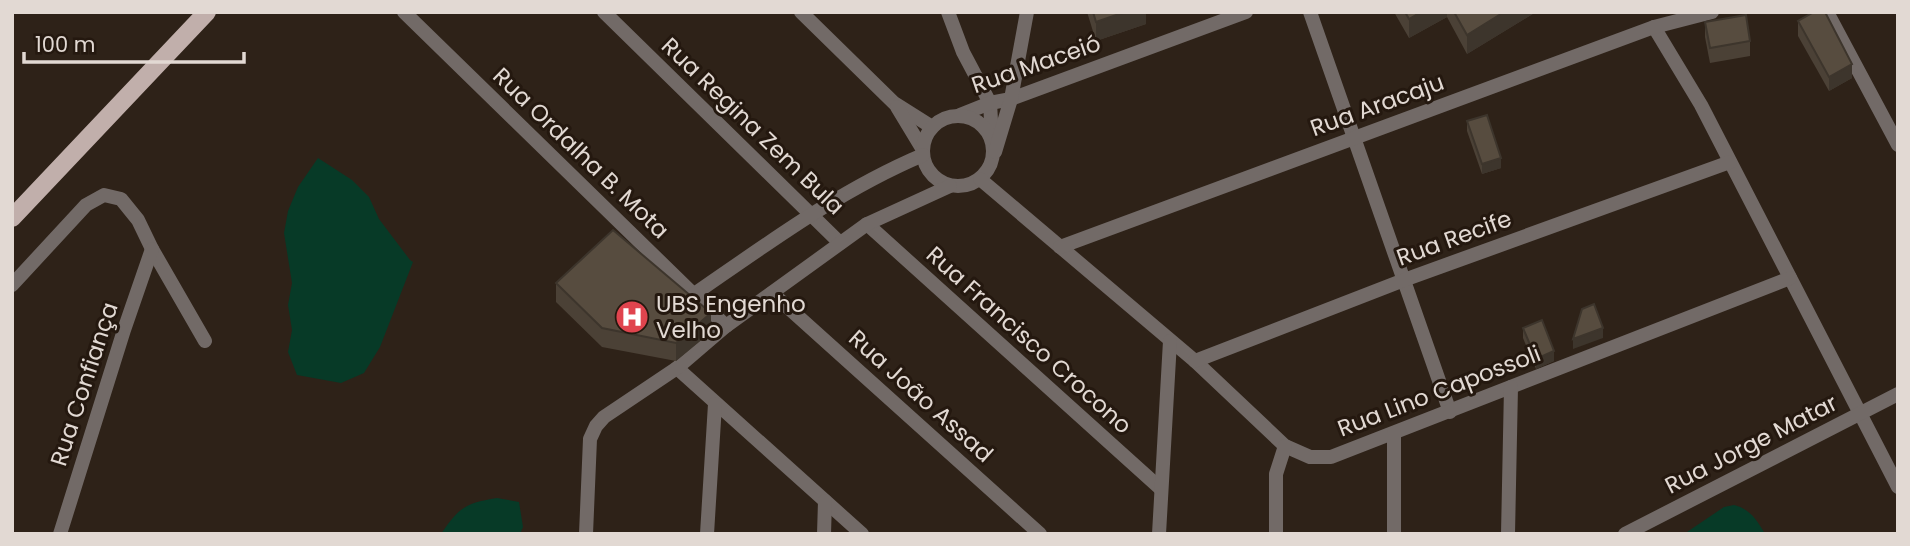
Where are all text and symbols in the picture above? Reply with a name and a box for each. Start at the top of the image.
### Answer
scale bar [24,21,245,65]
street label: Rua Maceió [967,27,1105,101]
text: 100 m [35,30,95,59]
street label: Rua Regina Zem Bula [655,30,851,222]
street label: Rua Ordalha B. Mota [486,60,676,246]
street label: Rua Aracaju [1306,66,1448,144]
street label: Rua Recife [1392,202,1516,274]
street label: Rua Francisco Crocono [919,239,1139,441]
place label: UBS Engenho Velho [656,288,806,346]
street label: Rua Confiança [42,298,126,470]
hospital icon: UBS Engenho Velho [613,298,651,336]
street label: Rua João Assad [842,322,1000,470]
street label: Rua Lino Capossoli [1333,338,1545,444]
street label: Rua Jorge Matar [1659,387,1843,501]

